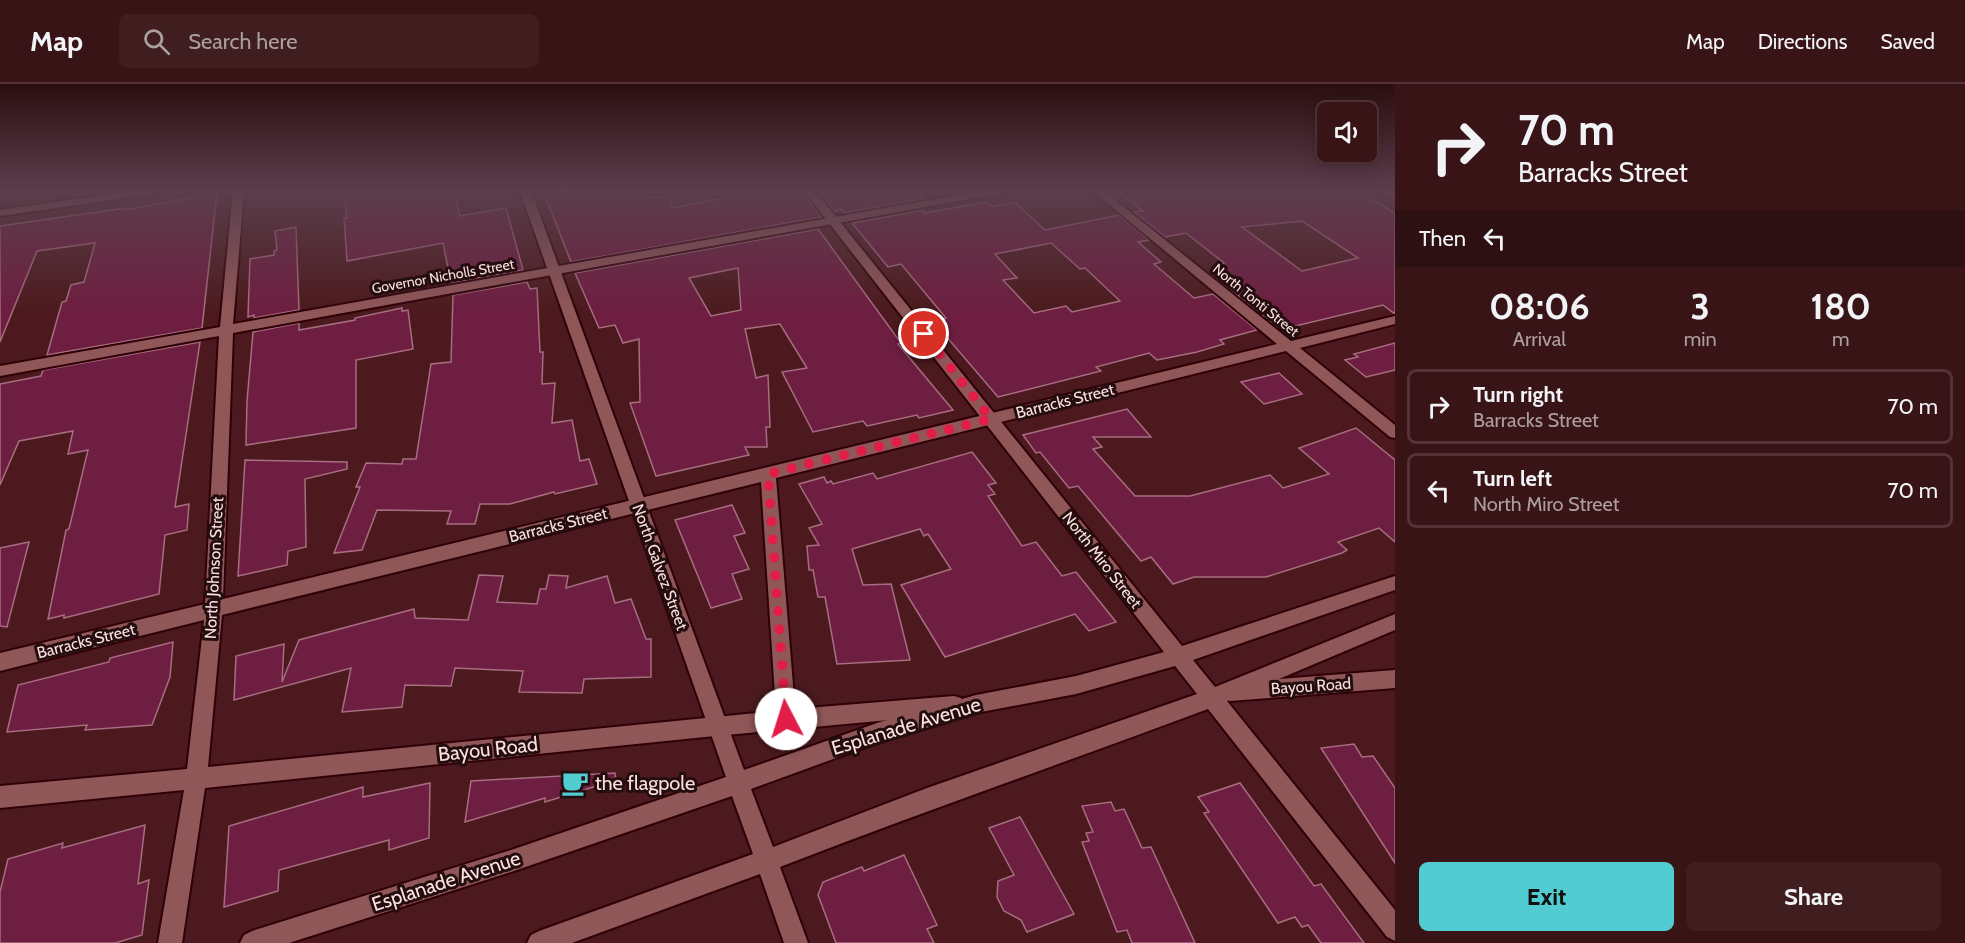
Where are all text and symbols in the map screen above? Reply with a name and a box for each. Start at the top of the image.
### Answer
search box [119,14,539,68]
text: Map [30,24,83,58]
icon: search [140,25,173,58]
text: Search here [188,28,297,55]
text: Map [1686,29,1725,54]
text: Directions [1758,29,1847,54]
text: Saved [1880,29,1935,54]
map controls [1317,102,1377,162]
button: sound [1317,102,1377,162]
text: 70 m [1518,104,1615,156]
icon: right [1419,108,1497,186]
text: Barracks Street [1518,156,1688,189]
icon: left [1478,222,1511,255]
text: Then [1419,225,1466,252]
street label: Governor Nicholls Street [370,255,516,297]
street label: North Tonti Street [1209,260,1303,340]
text: 08:06 [1489,284,1590,328]
text: 3 [1690,284,1710,328]
text: 180 [1811,284,1871,328]
pin [898,308,949,359]
icon: arrive [907,317,940,350]
text: Arrival [1513,327,1566,351]
text: min [1684,327,1717,351]
text: m [1832,327,1850,351]
street label: Barracks Street [1014,379,1117,422]
text: Turn right [1473,381,1563,408]
icon: right [1422,390,1455,423]
text: 70 m [1888,393,1938,420]
text: Barracks Street [1473,408,1599,432]
text: Turn left [1473,465,1552,492]
icon: left [1422,474,1455,507]
text: 70 m [1888,477,1938,504]
text: North Miro Street [1473,492,1619,516]
street label: North Johnson Street [201,496,227,639]
street label: North Galvez Street [628,501,692,633]
street label: Barracks Street [507,503,610,546]
street label: North Miro Street [1058,508,1146,612]
street label: Barracks Street [35,619,138,662]
street label: Bayou Road [1270,674,1352,698]
position arrow [754,687,818,751]
street label: Esplanade Avenue [828,692,984,760]
street label: Bayou Road [437,732,539,766]
cafe icon: the flagpole [560,768,590,798]
place label: the flagpole [595,771,695,795]
street label: Esplanade Avenue [369,846,523,916]
button: Exit [1419,862,1674,931]
button: Share [1686,862,1941,931]

